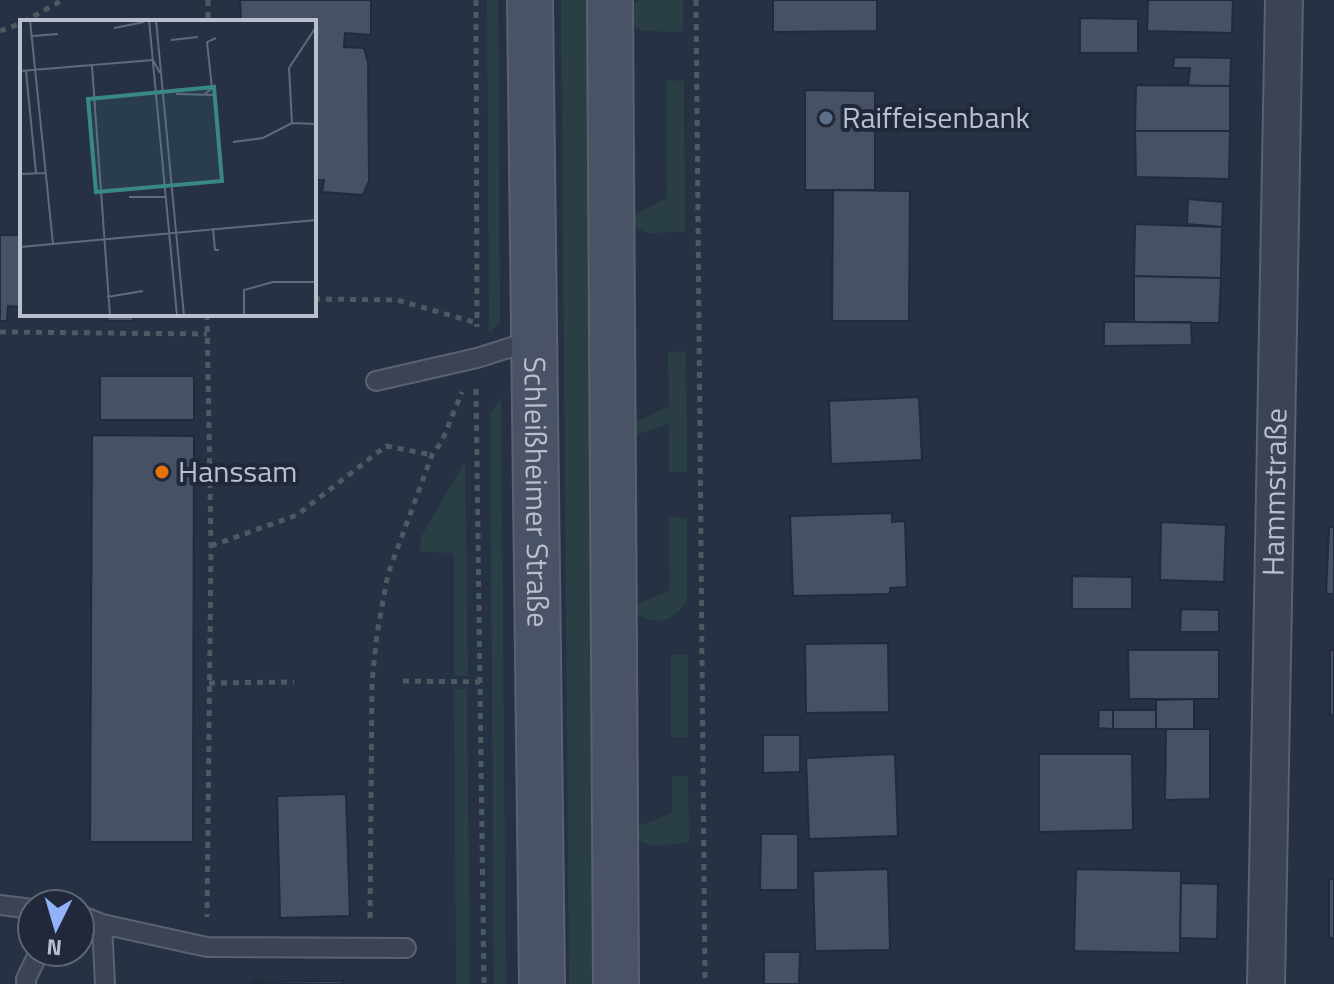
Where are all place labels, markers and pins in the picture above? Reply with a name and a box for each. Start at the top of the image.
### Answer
place label: Raiffeisenbank [842,94,1030,140]
marker: Raiffeisenbank [817,109,835,127]
place label: Hanssam [178,448,297,494]
marker: Hanssam [153,463,171,481]

